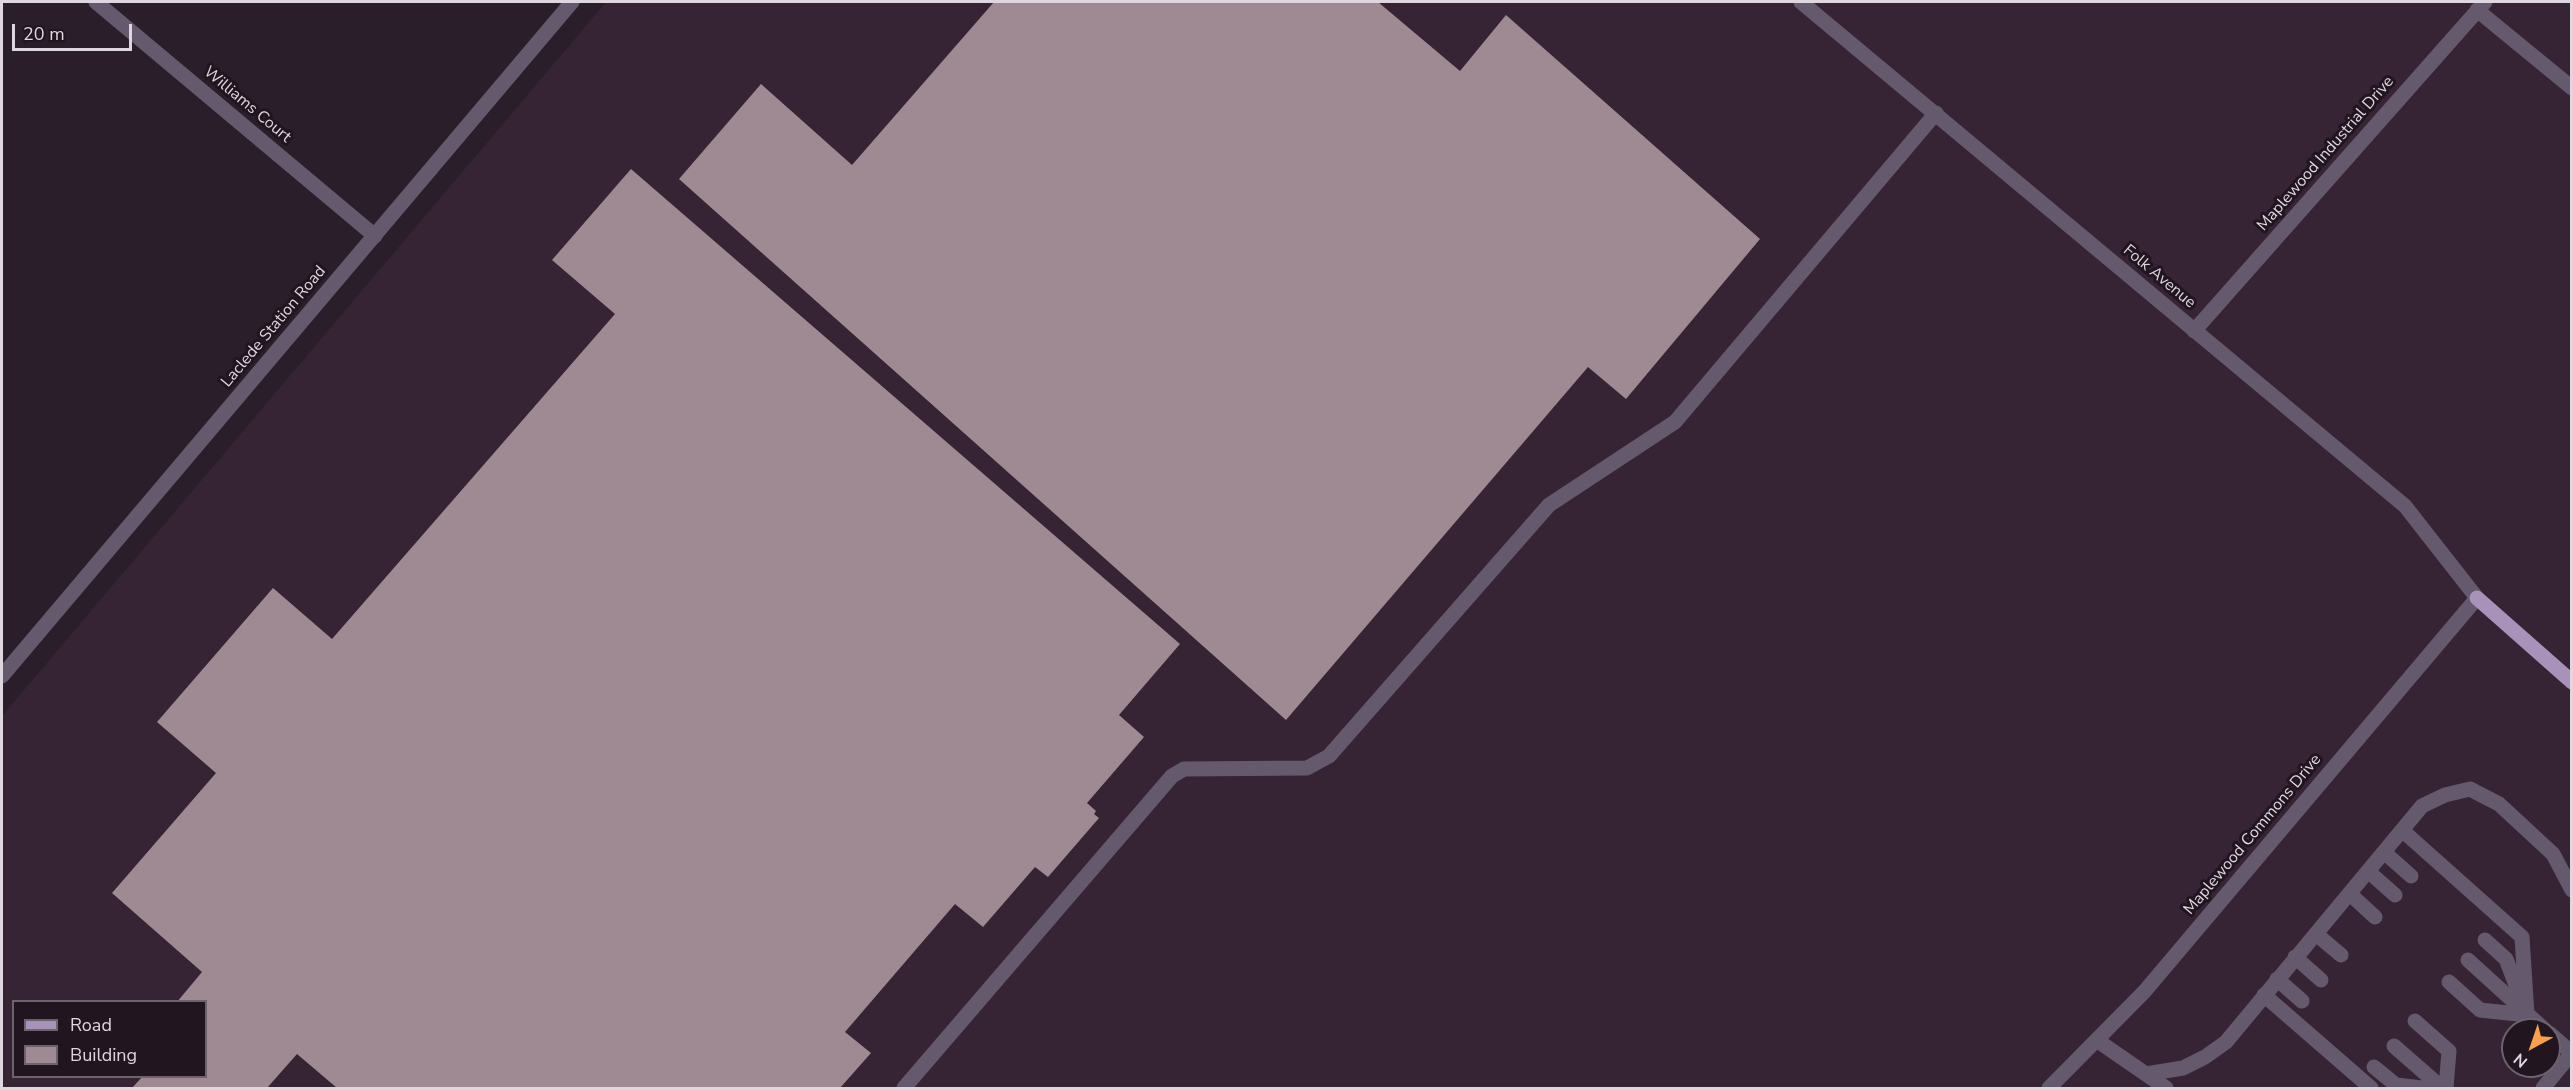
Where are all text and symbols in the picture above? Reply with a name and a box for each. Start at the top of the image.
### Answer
scale bar [15,12,135,50]
text: 20 m [23,22,65,46]
street label: Williams Court [199,63,295,147]
street label: Maplewood Industrial Drive [2254,73,2398,235]
street label: Folk Avenue [2119,241,2199,313]
street label: Laclede Station Road [218,263,330,391]
street label: Maplewood Commons Drive [2180,751,2326,919]
legend [12,1000,207,1078]
text: Road [70,1013,112,1037]
north arrow [2501,1018,2561,1078]
text: Building [70,1043,137,1067]
text: N [2509,1048,2532,1073]

